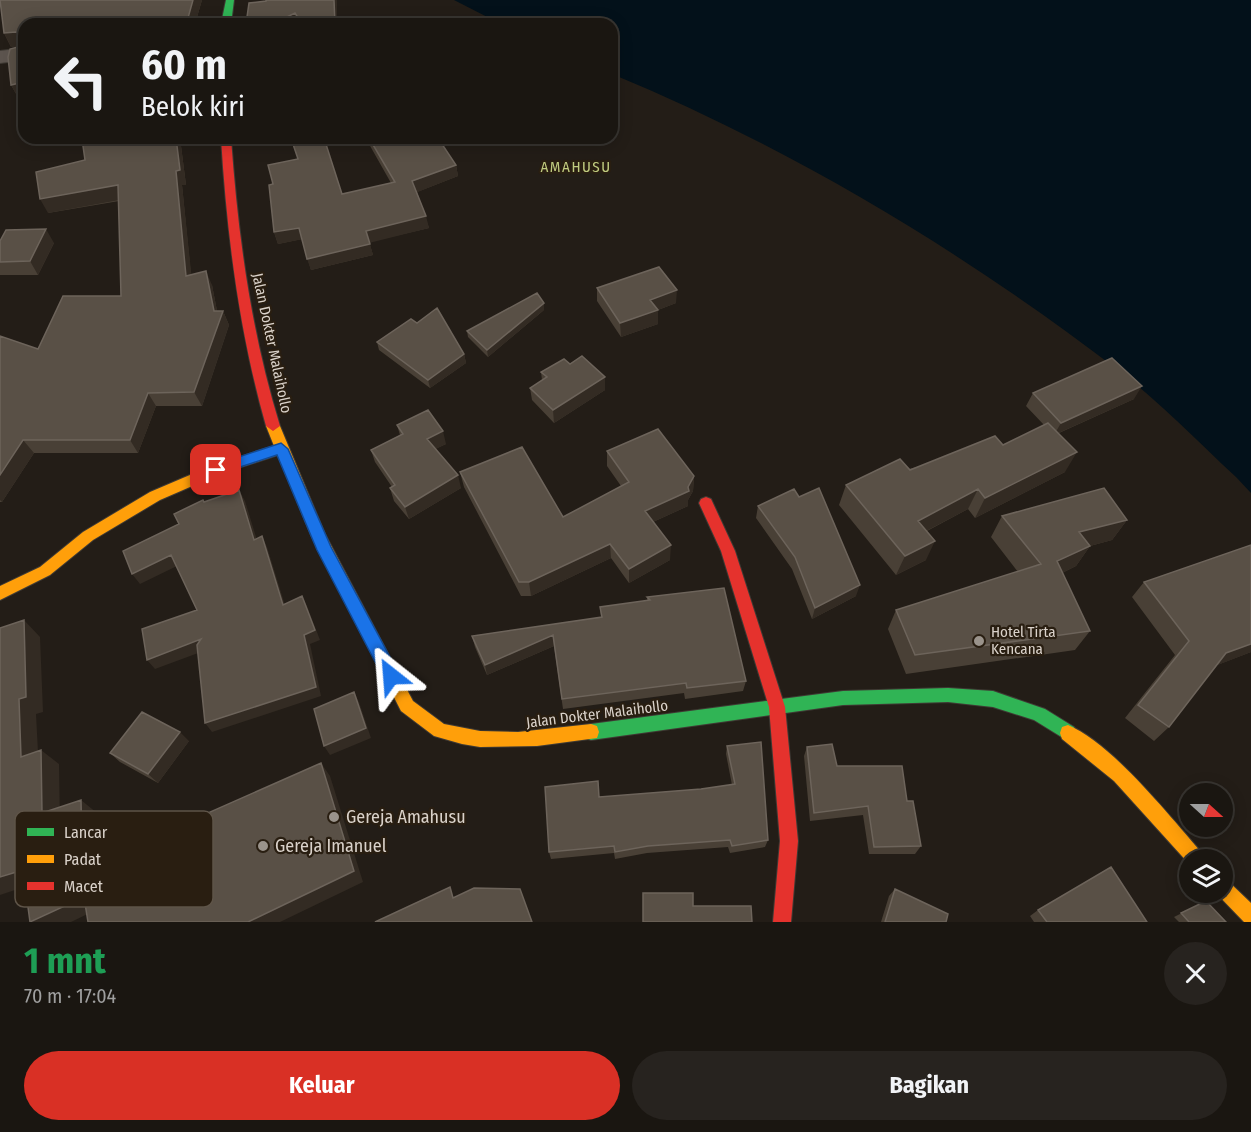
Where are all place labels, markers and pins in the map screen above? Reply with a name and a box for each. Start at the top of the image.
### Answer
pin [190,444,241,495]
place label: Hotel Tirta Kencana [991,623,1056,658]
marker: Hotel Tirta Kencana [972,634,986,648]
place label: Gereja Amahusu [346,806,466,828]
marker: Gereja Amahusu [327,810,341,824]
place label: Gereja Imanuel [275,835,387,857]
marker: Gereja Imanuel [256,839,270,853]

